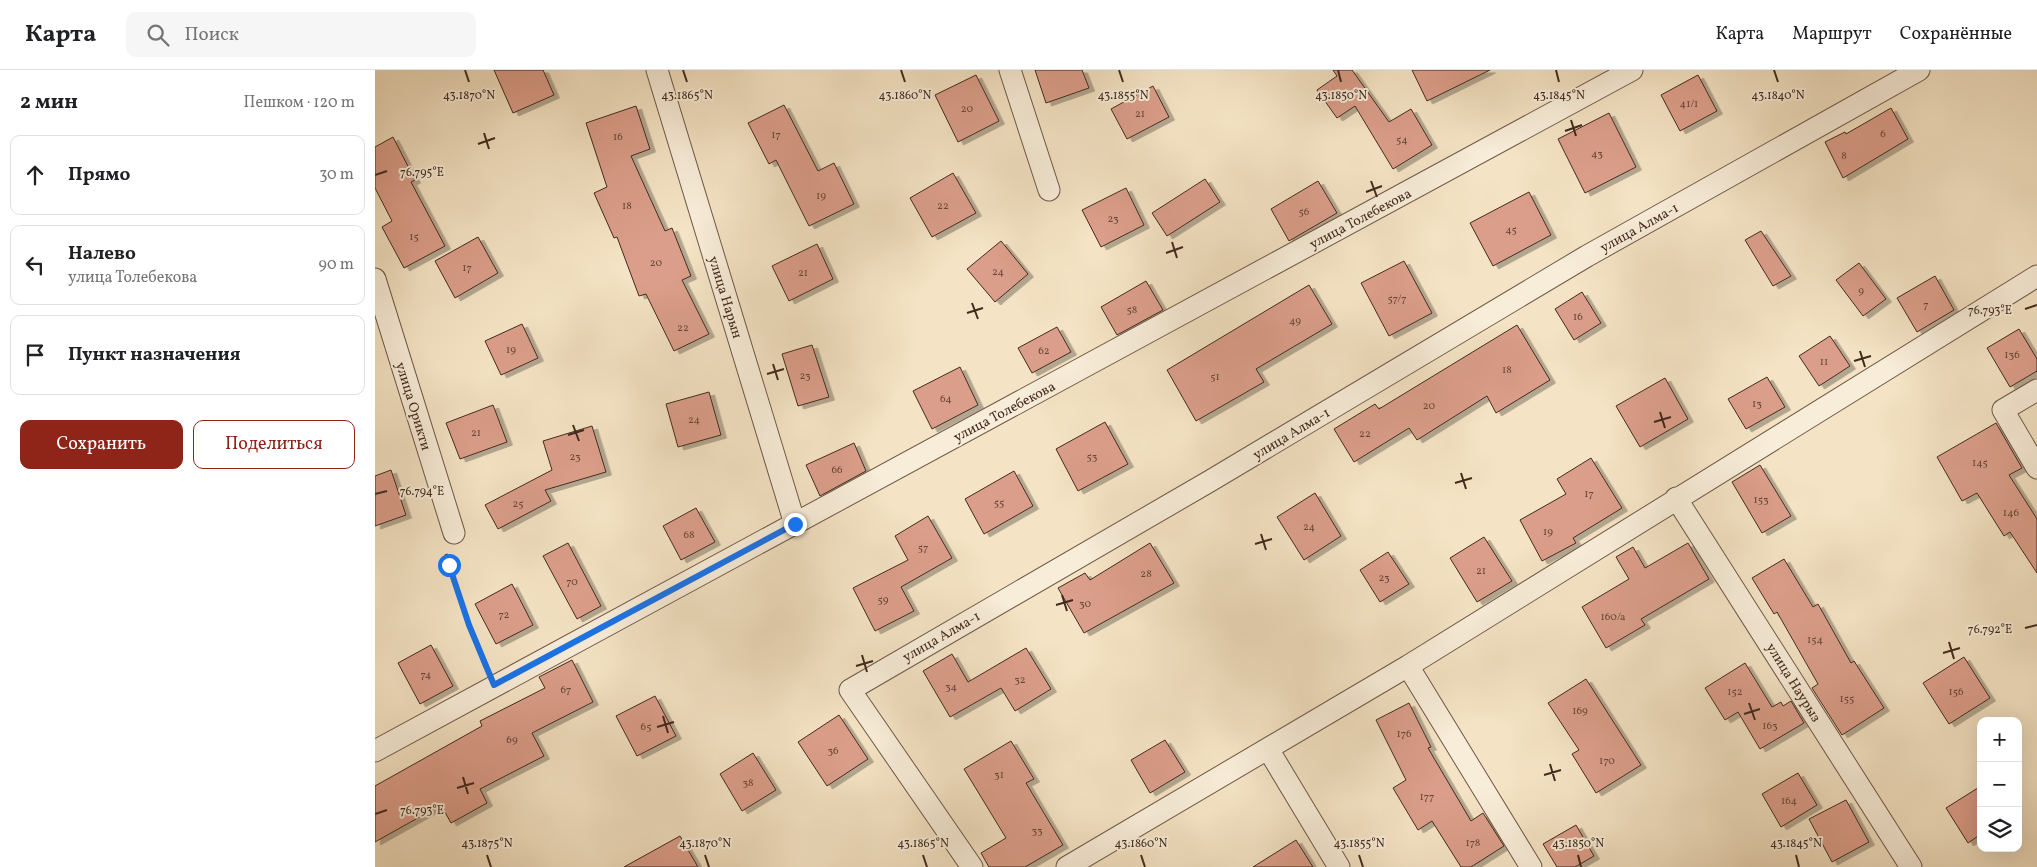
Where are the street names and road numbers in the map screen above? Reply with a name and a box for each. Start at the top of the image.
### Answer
street label: улица Толебекова [1306,184,1415,254]
street label: улица Алма-1 [1597,199,1682,258]
street label: улица Нарын [703,254,746,341]
street label: улица Орикти [390,360,435,453]
street label: улица Толебекова [950,377,1059,447]
street label: улица Алма-1 [1250,404,1334,465]
street label: улица Алма-1 [899,607,984,667]
street label: улица Наурыз [1761,640,1825,726]

